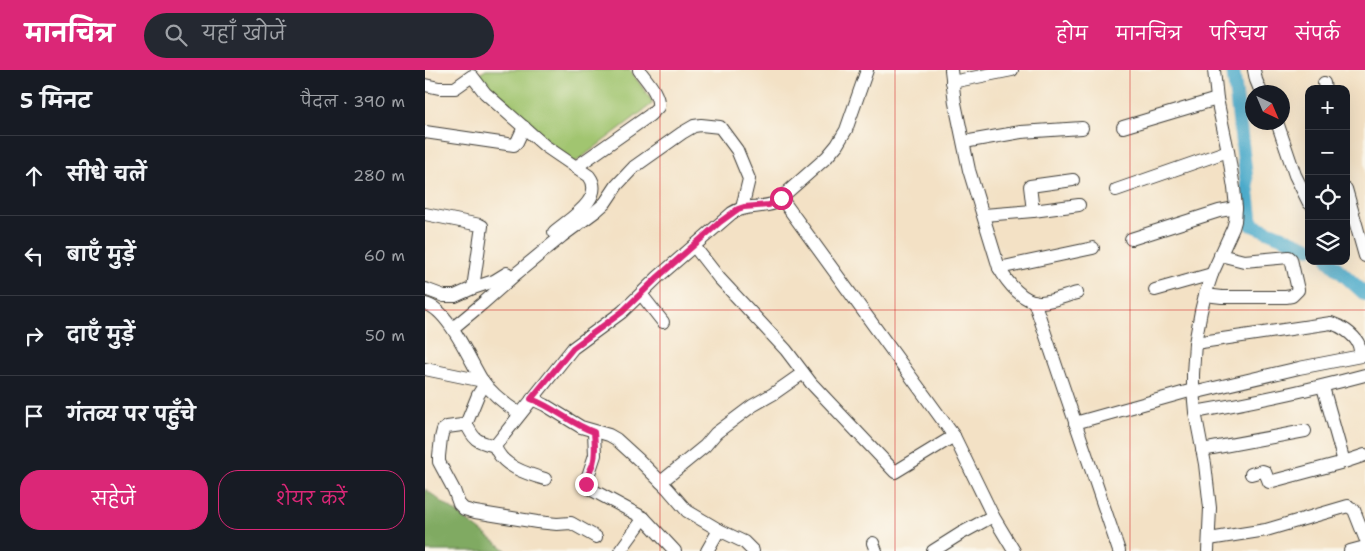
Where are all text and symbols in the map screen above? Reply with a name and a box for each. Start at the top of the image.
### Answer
search box [144,13,494,58]
text: मानचित्र [25,18,114,50]
icon: search [162,21,190,49]
text: यहाँ खोजें [202,21,286,46]
text: होम [1056,22,1088,46]
text: मानचित्र [1116,22,1182,46]
text: परिचय [1210,22,1267,46]
text: संपर्क [1295,22,1340,46]
north arrow [1245,85,1290,130]
map controls [1305,85,1350,265]
button: + [1305,85,1350,130]
text: 5 मिनट [20,87,91,115]
text: पैदल · 390 m [301,91,405,112]
button: − [1305,130,1350,175]
icon: ahead [20,162,48,190]
text: सीधे चलें [67,162,146,187]
text: 280 m [353,165,405,186]
button: locate [1305,175,1350,220]
route start [770,187,793,210]
button: layers [1305,220,1350,265]
icon: left [20,242,48,270]
text: बाएँ मुड़ें [67,242,135,267]
text: 60 m [364,245,405,266]
icon: right [20,322,48,350]
text: दाएँ मुड़ें [67,322,135,347]
text: 50 m [365,325,405,346]
icon: arrive [20,402,48,430]
text: गंतव्य पर पहुँचे [67,402,196,427]
button: सहेजें [20,470,208,530]
button: शेयर करें [218,470,405,530]
route end [575,473,598,496]

